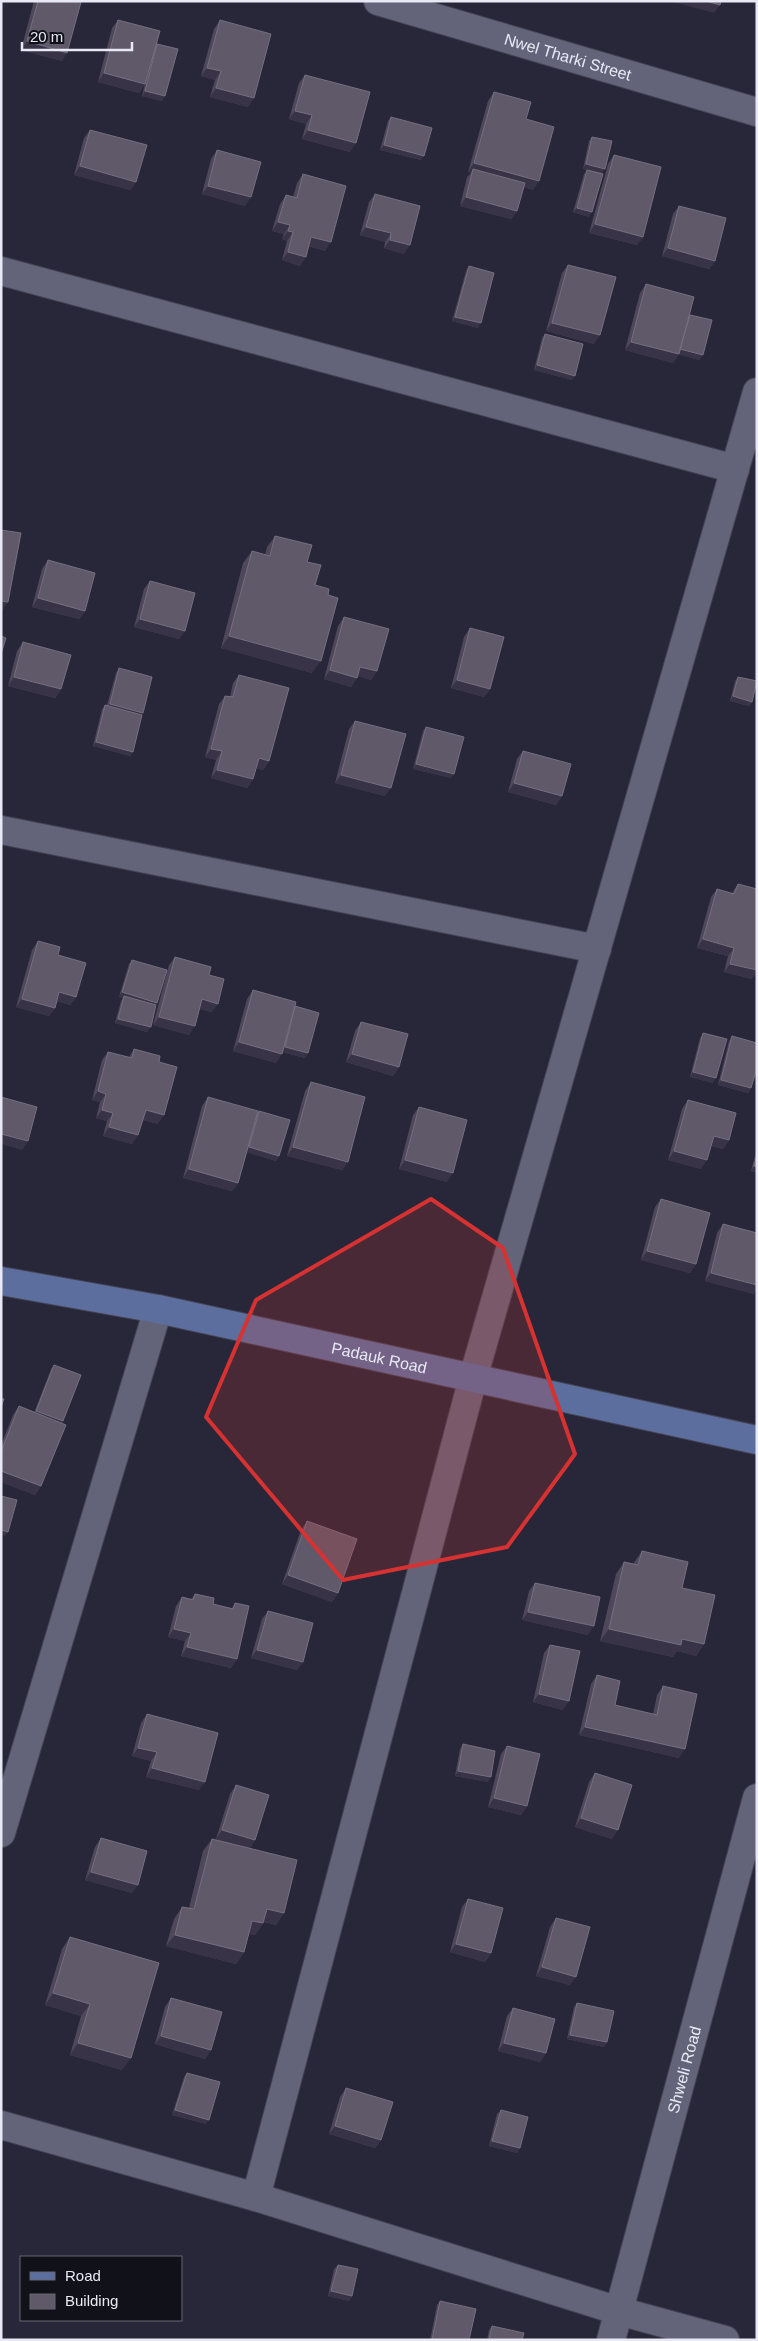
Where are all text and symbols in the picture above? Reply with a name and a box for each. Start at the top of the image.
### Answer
scale bar [22,20,132,52]
text: 20 m [30,28,63,45]
street label: Nwel Tharki Street [502,31,634,84]
street label: Padauk Road [330,1339,428,1377]
street label: Shweli Road [664,2024,704,2115]
legend [20,2256,182,2321]
text: Road [65,2267,101,2284]
text: Building [65,2292,118,2309]

